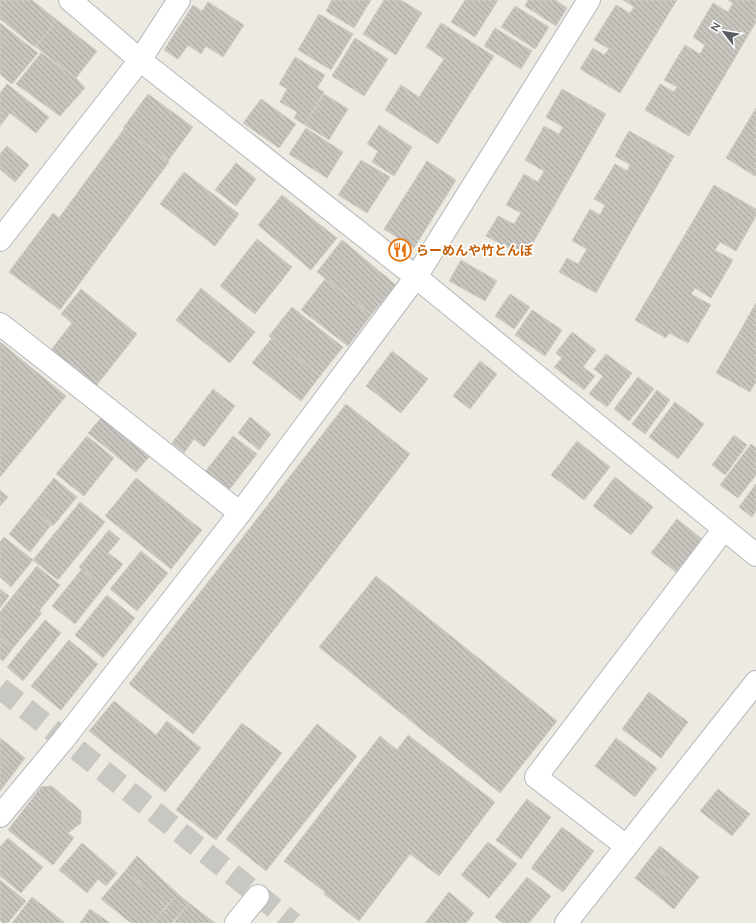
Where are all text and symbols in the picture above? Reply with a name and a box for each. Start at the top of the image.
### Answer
north arrow [704,12,744,52]
text: N [707,20,723,34]
restaurant icon: らーめんや竹とんぼ [387,237,413,263]
place label: らーめんや竹とんぼ [416,242,533,258]

